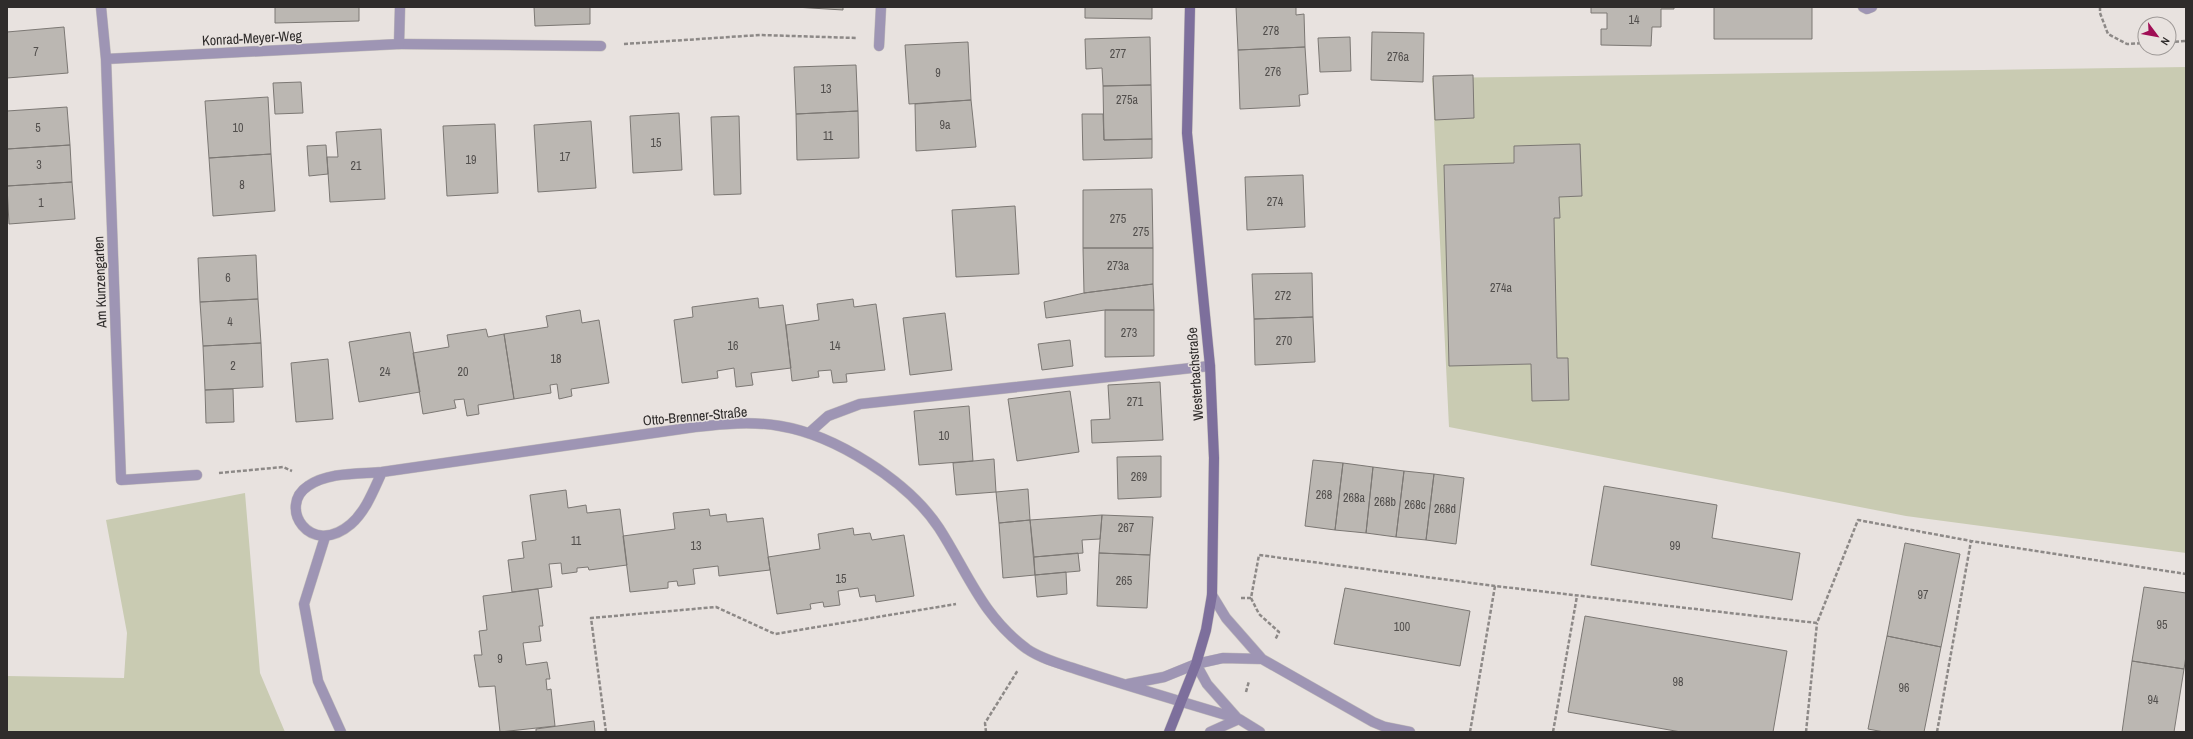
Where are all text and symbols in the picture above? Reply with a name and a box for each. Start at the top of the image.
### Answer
house number: 14 [1629,12,1640,28]
north arrow [2137,16,2177,56]
house number: 278 [1263,23,1279,39]
street label: Konrad-Meyer-Weg [202,26,303,50]
text: N [2158,35,2173,48]
house number: 7 [33,44,39,60]
house number: 277 [1110,46,1127,62]
house number: 276a [1387,49,1409,65]
house number: 276 [1265,64,1281,80]
house number: 9 [935,65,941,81]
house number: 13 [821,81,831,97]
house number: 275a [1116,92,1138,108]
house number: 9a [940,117,951,133]
house number: 5 [35,120,41,136]
house number: 10 [233,120,243,136]
house number: 11 [823,128,834,144]
house number: 15 [651,135,662,151]
house number: 17 [560,149,571,165]
house number: 19 [466,152,476,168]
house number: 3 [36,157,42,173]
house number: 21 [351,158,362,174]
house number: 8 [239,177,245,193]
house number: 274 [1267,194,1284,210]
house number: 1 [38,195,44,211]
house number: 275 [1110,211,1127,227]
house number: 275 [1133,224,1150,240]
street label: Am Kunzengarten [89,236,111,329]
house number: 273a [1107,258,1129,274]
house number: 6 [225,270,231,286]
house number: 274a [1490,280,1512,296]
house number: 272 [1275,288,1291,304]
house number: 4 [227,314,233,330]
house number: 273 [1121,325,1137,341]
street label: Westerbachstraße [1183,327,1207,421]
house number: 270 [1276,333,1292,349]
house number: 16 [728,338,738,354]
house number: 14 [830,338,841,354]
house number: 18 [551,351,561,367]
house number: 2 [230,358,236,374]
house number: 24 [380,364,391,380]
house number: 20 [458,364,468,380]
house number: 271 [1127,394,1144,410]
street label: Otto-Brenner-Straße [642,402,748,430]
house number: 10 [939,428,949,444]
house number: 269 [1131,469,1147,485]
house number: 268 [1316,487,1332,503]
house number: 268a [1343,490,1365,506]
house number: 268b [1374,494,1396,510]
house number: 268c [1404,497,1426,513]
house number: 268d [1434,501,1456,517]
house number: 267 [1118,520,1135,536]
house number: 11 [571,533,582,549]
house number: 13 [691,538,701,554]
house number: 99 [1670,538,1680,554]
house number: 15 [836,571,847,587]
house number: 265 [1116,573,1133,589]
house number: 97 [1918,587,1929,603]
house number: 95 [2157,617,2168,633]
house number: 100 [1394,619,1410,635]
house number: 9 [497,651,503,667]
house number: 98 [1673,674,1683,690]
house number: 96 [1899,680,1909,696]
house number: 94 [2148,692,2159,708]

